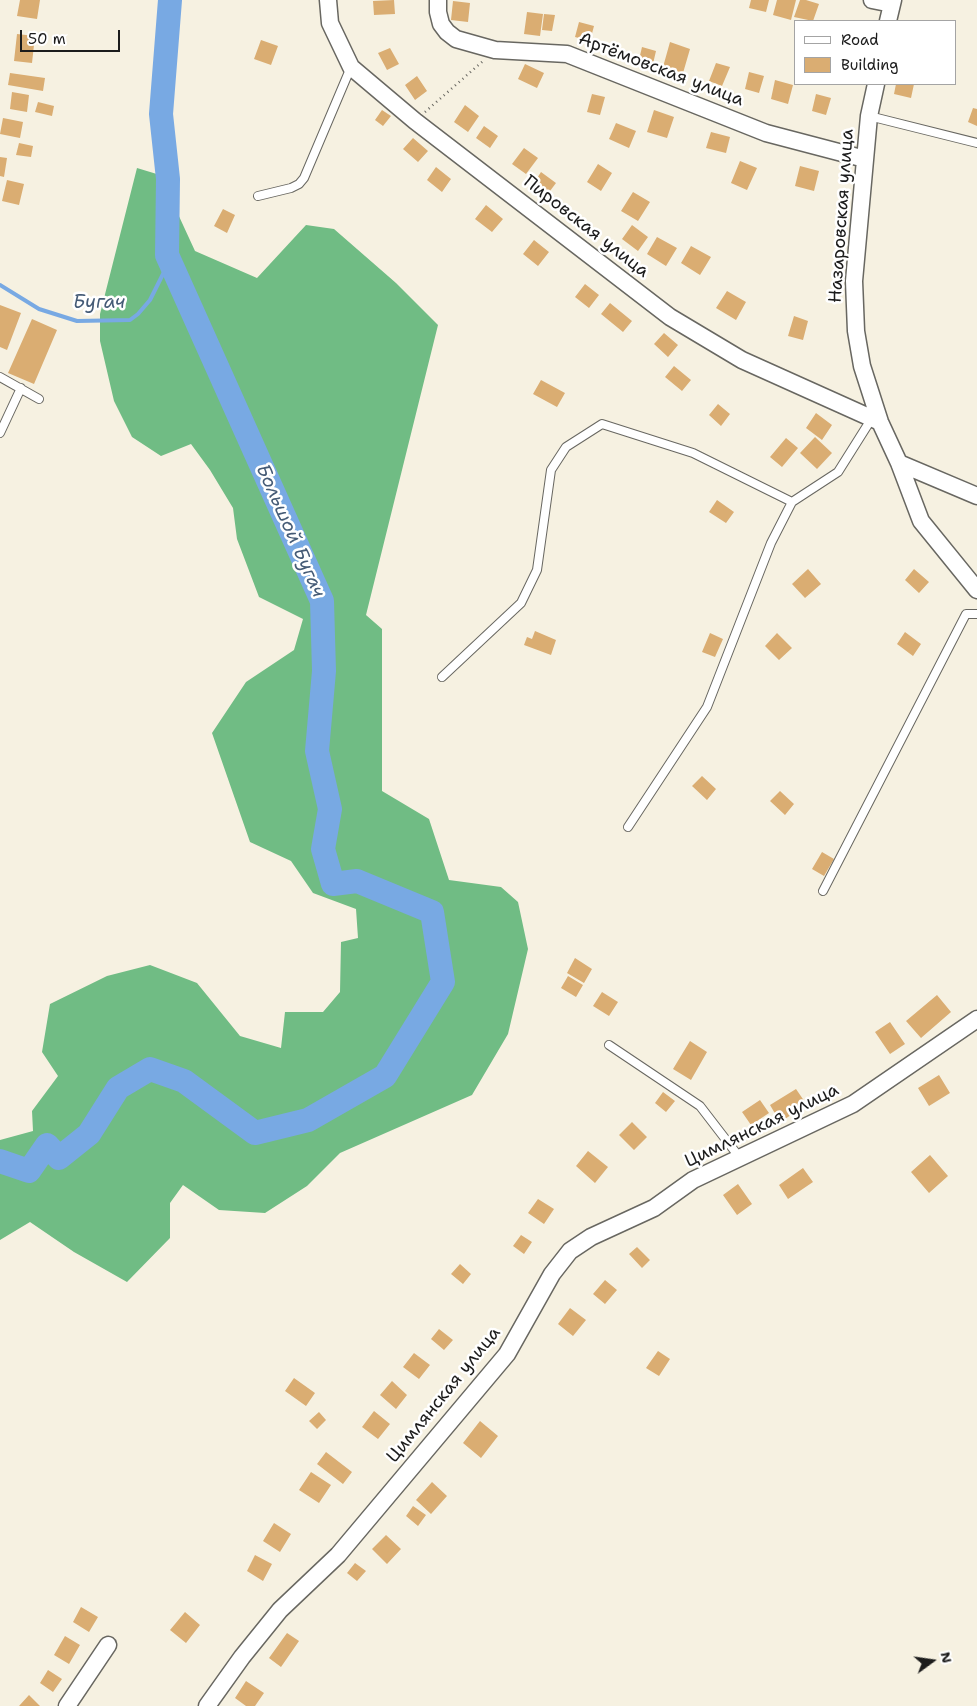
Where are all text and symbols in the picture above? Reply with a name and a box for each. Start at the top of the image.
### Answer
scale bar [22,20,122,52]
legend [794,20,957,85]
text: 50 m [28,29,66,49]
street label: Артёмовская улица [575,29,747,111]
text: Road [841,30,879,50]
text: Building [841,55,898,75]
street label: Назаровская улица [825,128,859,304]
street label: Пировская улица [519,171,653,283]
water label: Бугач [73,292,125,314]
water label: Большой Бугач [250,461,330,601]
street label: Цимлянская улица [681,1079,843,1173]
street label: Цимлянская улица [383,1323,505,1467]
north arrow [907,1636,957,1686]
text: N [936,1650,957,1665]

